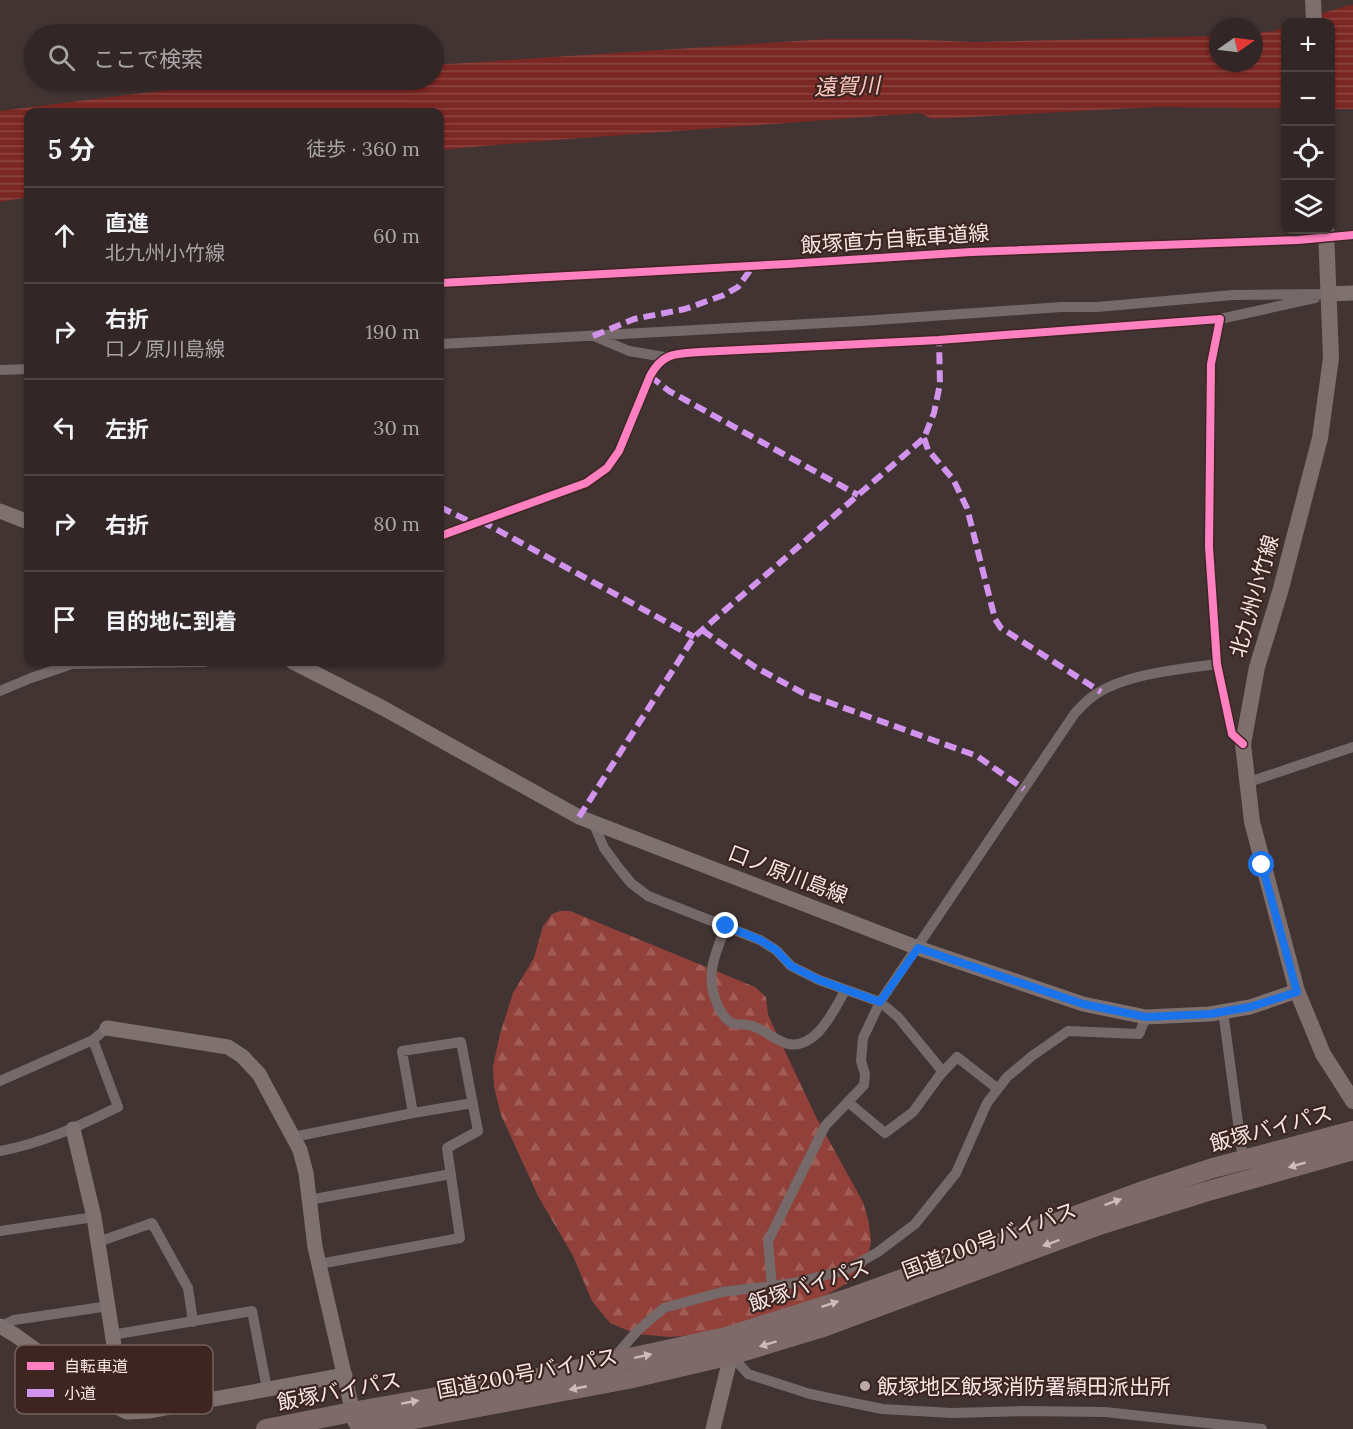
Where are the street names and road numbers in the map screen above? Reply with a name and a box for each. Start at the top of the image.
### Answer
street label: 飯塚直方自転車道線 [800,219,990,259]
street label: 北九州小竹線 [1224,532,1284,660]
street label: 口ノ原川島線 [724,839,852,909]
street label: 飯塚バイパス [1207,1099,1335,1157]
street label: 国道200号バイパス [898,1196,1080,1284]
street label: 飯塚バイパス [745,1253,873,1317]
street label: 国道200号バイパス [434,1342,620,1404]
street label: 飯塚バイパス [275,1366,403,1416]

